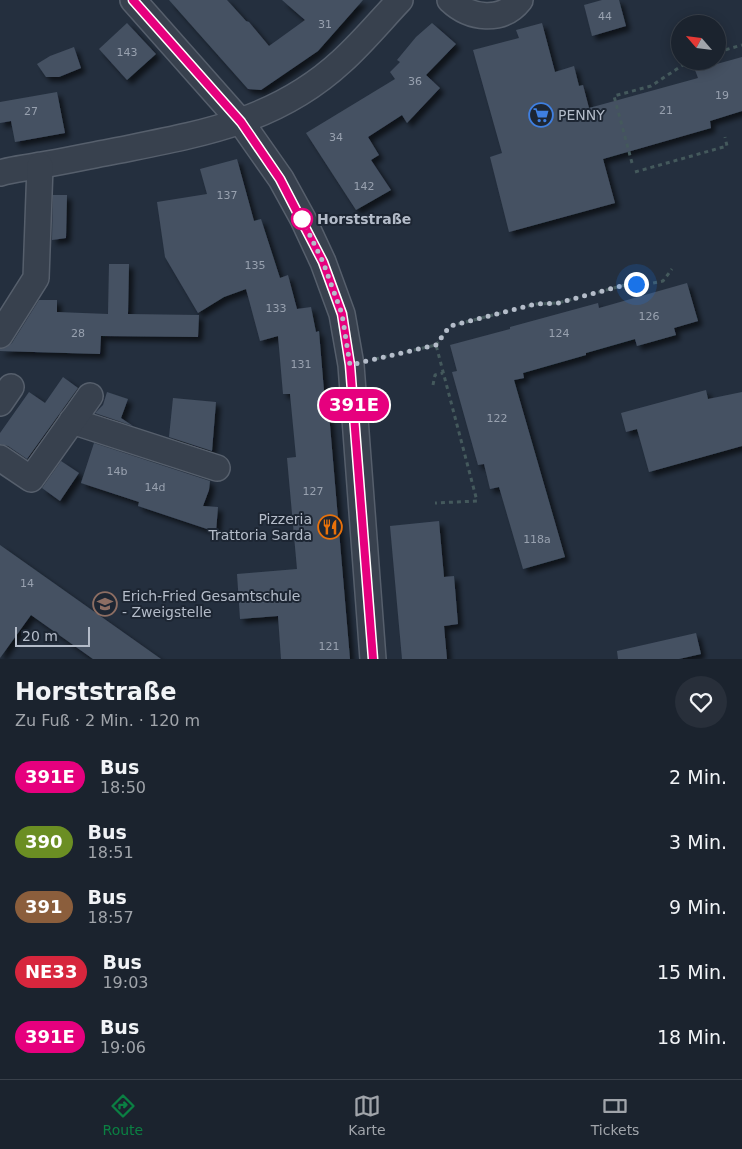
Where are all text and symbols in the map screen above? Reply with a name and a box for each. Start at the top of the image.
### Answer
house number: 44 [598,10,612,23]
north arrow [671,15,726,70]
map controls [671,15,726,70]
house number: 31 [318,18,332,31]
house number: 143 [117,46,138,59]
house number: 36 [408,75,422,88]
house number: 19 [715,89,729,102]
supermarket icon: PENNY [528,102,554,128]
house number: 21 [659,104,673,117]
house number: 27 [24,105,38,118]
place label: PENNY [558,107,605,123]
house number: 34 [329,131,343,144]
house number: 142 [354,180,375,193]
house number: 137 [217,189,238,202]
marker: Horststraße [291,208,313,230]
place label: Horststraße [317,211,411,227]
house number: 135 [245,259,266,272]
your location [624,272,649,297]
house number: 133 [266,302,287,315]
house number: 126 [639,310,660,323]
house number: 28 [71,327,85,340]
house number: 124 [549,327,570,340]
house number: 131 [291,358,312,371]
line badge: 391E [319,389,389,421]
text: 391E [329,394,379,415]
house number: 122 [487,412,508,425]
house number: 14b [107,465,128,478]
house number: 14d [145,481,165,494]
house number: 127 [303,485,324,498]
place label: Pizzeria Trattoria Sarda [208,511,312,543]
restaurant icon: Pizzeria Trattoria Sarda [317,514,343,540]
house number: 118a [523,533,551,546]
house number: 14 [20,577,34,590]
place label: Erich-Fried Gesamtschule - Zweigstelle [122,588,300,620]
school or university icon: Erich-Fried Gesamtschule - Zweigstelle [92,591,118,617]
scale bar [15,624,90,647]
text: 20 m [22,628,58,644]
house number: 121 [319,640,340,653]
button: heart [675,676,727,728]
text: Horststraße [15,678,177,706]
text: Zu Fuß · 2 Min. · 120 m [15,711,200,730]
text: Bus [100,756,139,778]
text: 391E [25,766,75,787]
text: 2 Min. [669,766,727,788]
text: 18:50 [100,778,146,797]
text: Bus [88,821,127,843]
text: 390 [25,831,63,852]
text: 3 Min. [669,831,727,853]
text: 18:51 [88,843,134,862]
text: Bus [88,886,127,908]
text: 391 [25,896,63,917]
text: 9 Min. [669,896,727,918]
text: 18:57 [88,908,134,927]
text: Bus [102,951,142,973]
text: NE33 [25,961,77,982]
text: 15 Min. [657,961,727,983]
text: 19:03 [102,973,149,992]
text: Bus [100,1016,139,1038]
text: 391E [25,1026,75,1047]
text: 18 Min. [657,1026,727,1048]
text: 19:06 [100,1038,146,1057]
tab: Route [103,1092,143,1138]
tab: Karte [348,1092,386,1138]
tab: Tickets [591,1092,639,1138]

